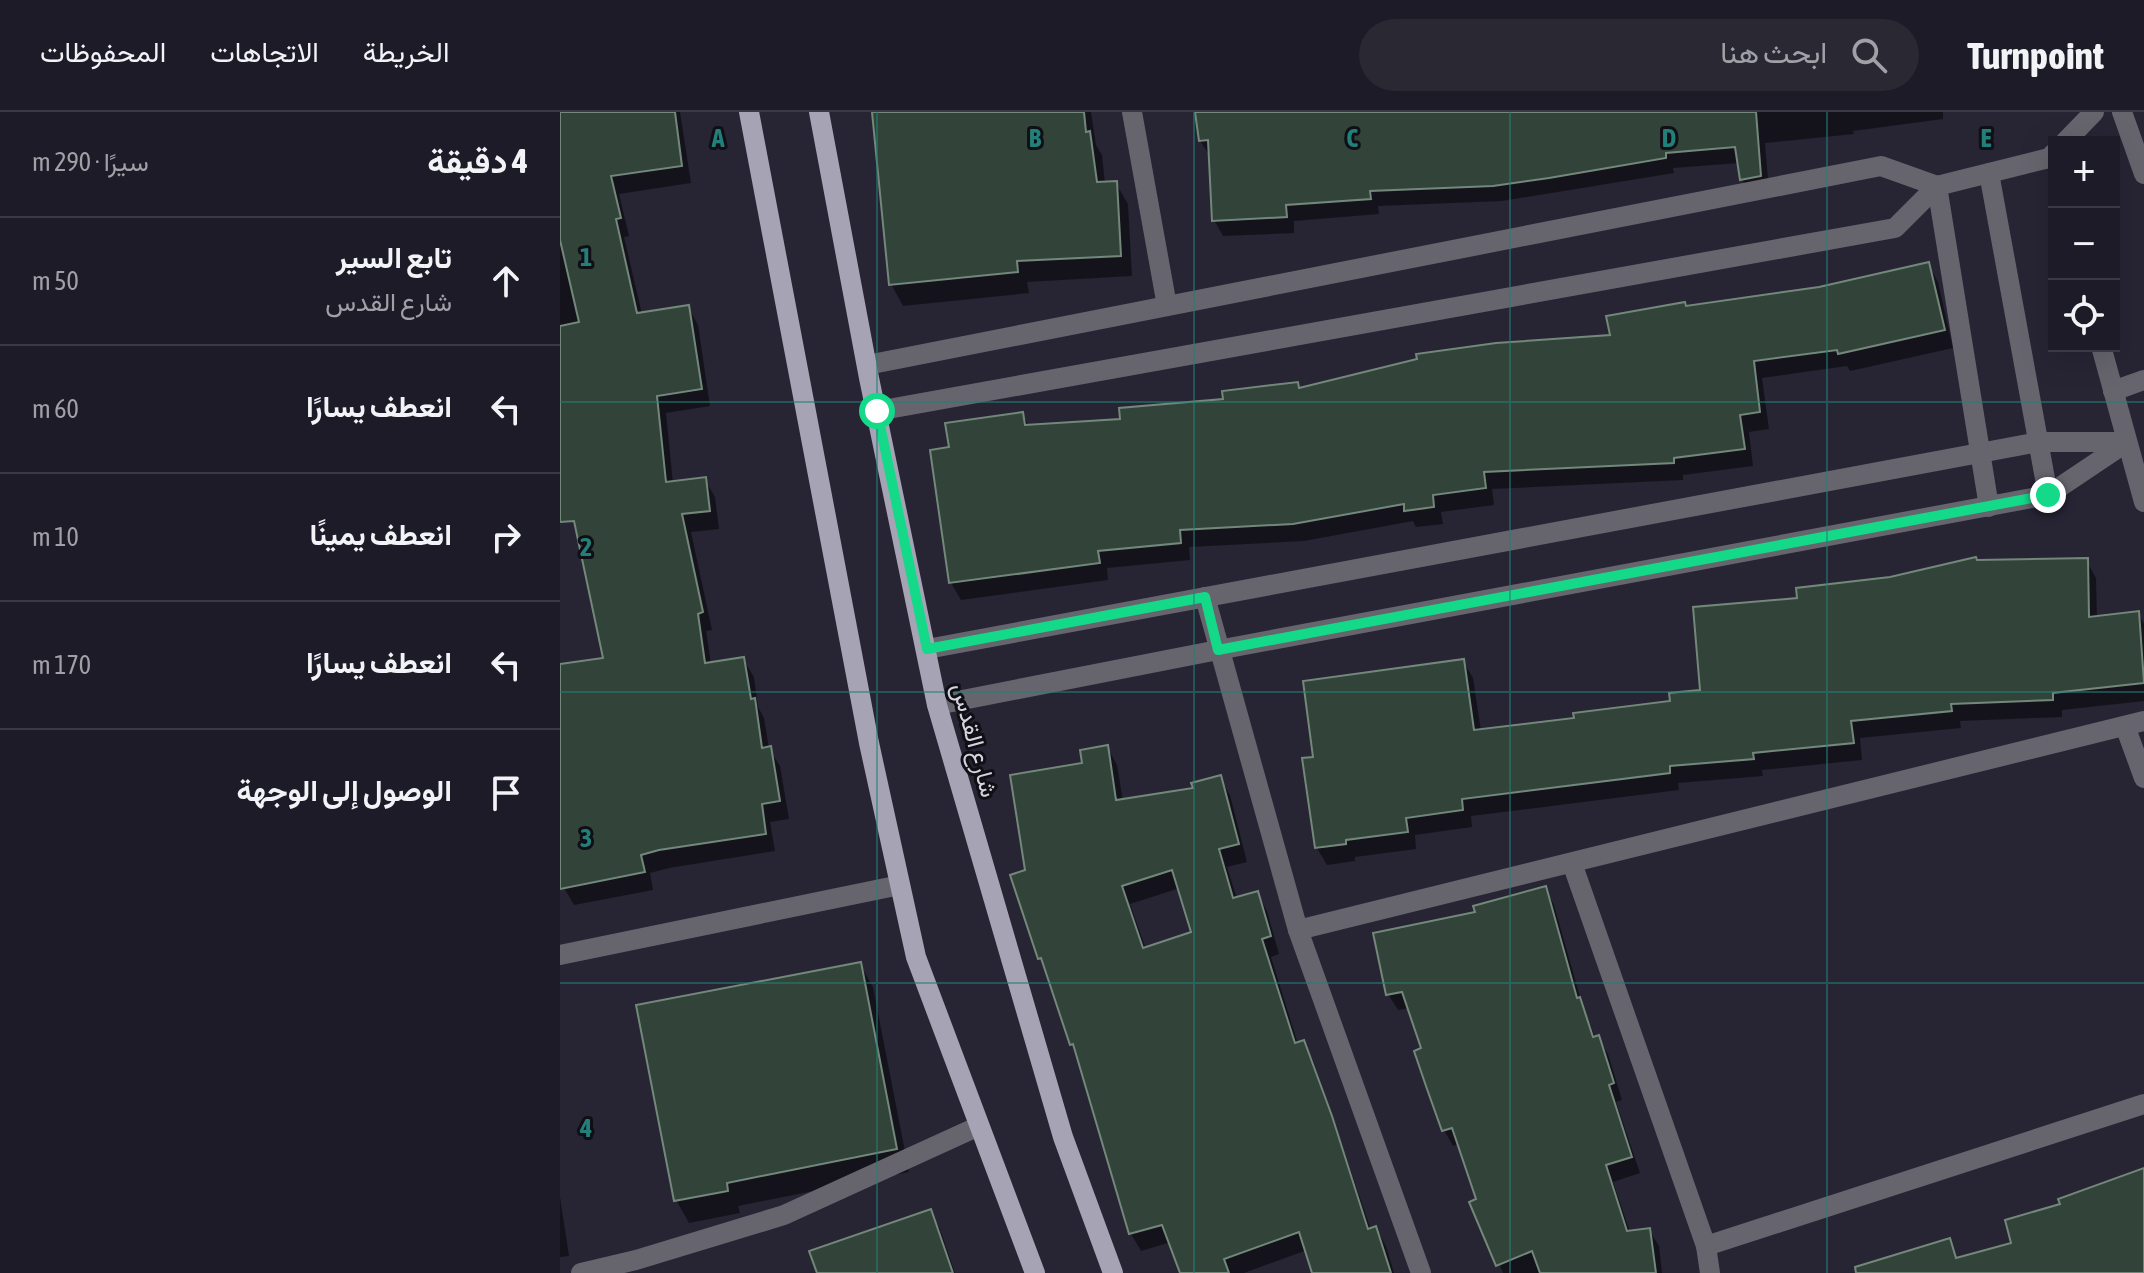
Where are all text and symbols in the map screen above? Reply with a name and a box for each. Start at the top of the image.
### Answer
search box [1359,19,1919,91]
icon: search [1847,33,1891,77]
text: Turnpoint [1967,34,2104,77]
text: ابحث هنا [1720,35,1827,69]
text: المحفوظات [40,36,166,68]
text: الاتجاهات [210,36,319,68]
text: الخريطة [363,36,449,68]
text: A [711,123,725,153]
text: B [1029,123,1042,153]
text: C [1346,123,1358,153]
text: D [1662,123,1676,153]
text: E [1980,123,1992,153]
map controls [2048,136,2120,352]
button: + [2048,136,2120,208]
text: 4 دقيقة [427,141,528,180]
text: سيرًا · 290 m [32,147,149,177]
button: − [2048,208,2120,280]
text: تابع السير [336,240,452,274]
text: 1 [580,242,592,272]
icon: ahead [484,259,528,303]
text: 50 m [32,266,79,296]
button: locate [2048,280,2120,352]
text: شارع القدس [325,287,452,317]
icon: left [484,387,528,431]
text: انعطف يسارًا [306,389,452,423]
route start [859,393,895,429]
text: 60 m [32,394,79,424]
route end [2030,477,2066,513]
icon: right [484,515,528,559]
text: انعطف يمينًا [310,517,452,551]
text: 10 m [32,522,79,552]
text: 2 [580,532,592,562]
icon: left [484,643,528,687]
text: انعطف يسارًا [306,645,452,679]
text: 170 m [32,650,91,680]
street label: شارع القدس [944,680,1003,801]
icon: arrive [484,771,528,815]
text: الوصول إلى الوجهة [236,773,452,807]
text: 3 [580,823,592,853]
text: 4 [579,1113,592,1143]

